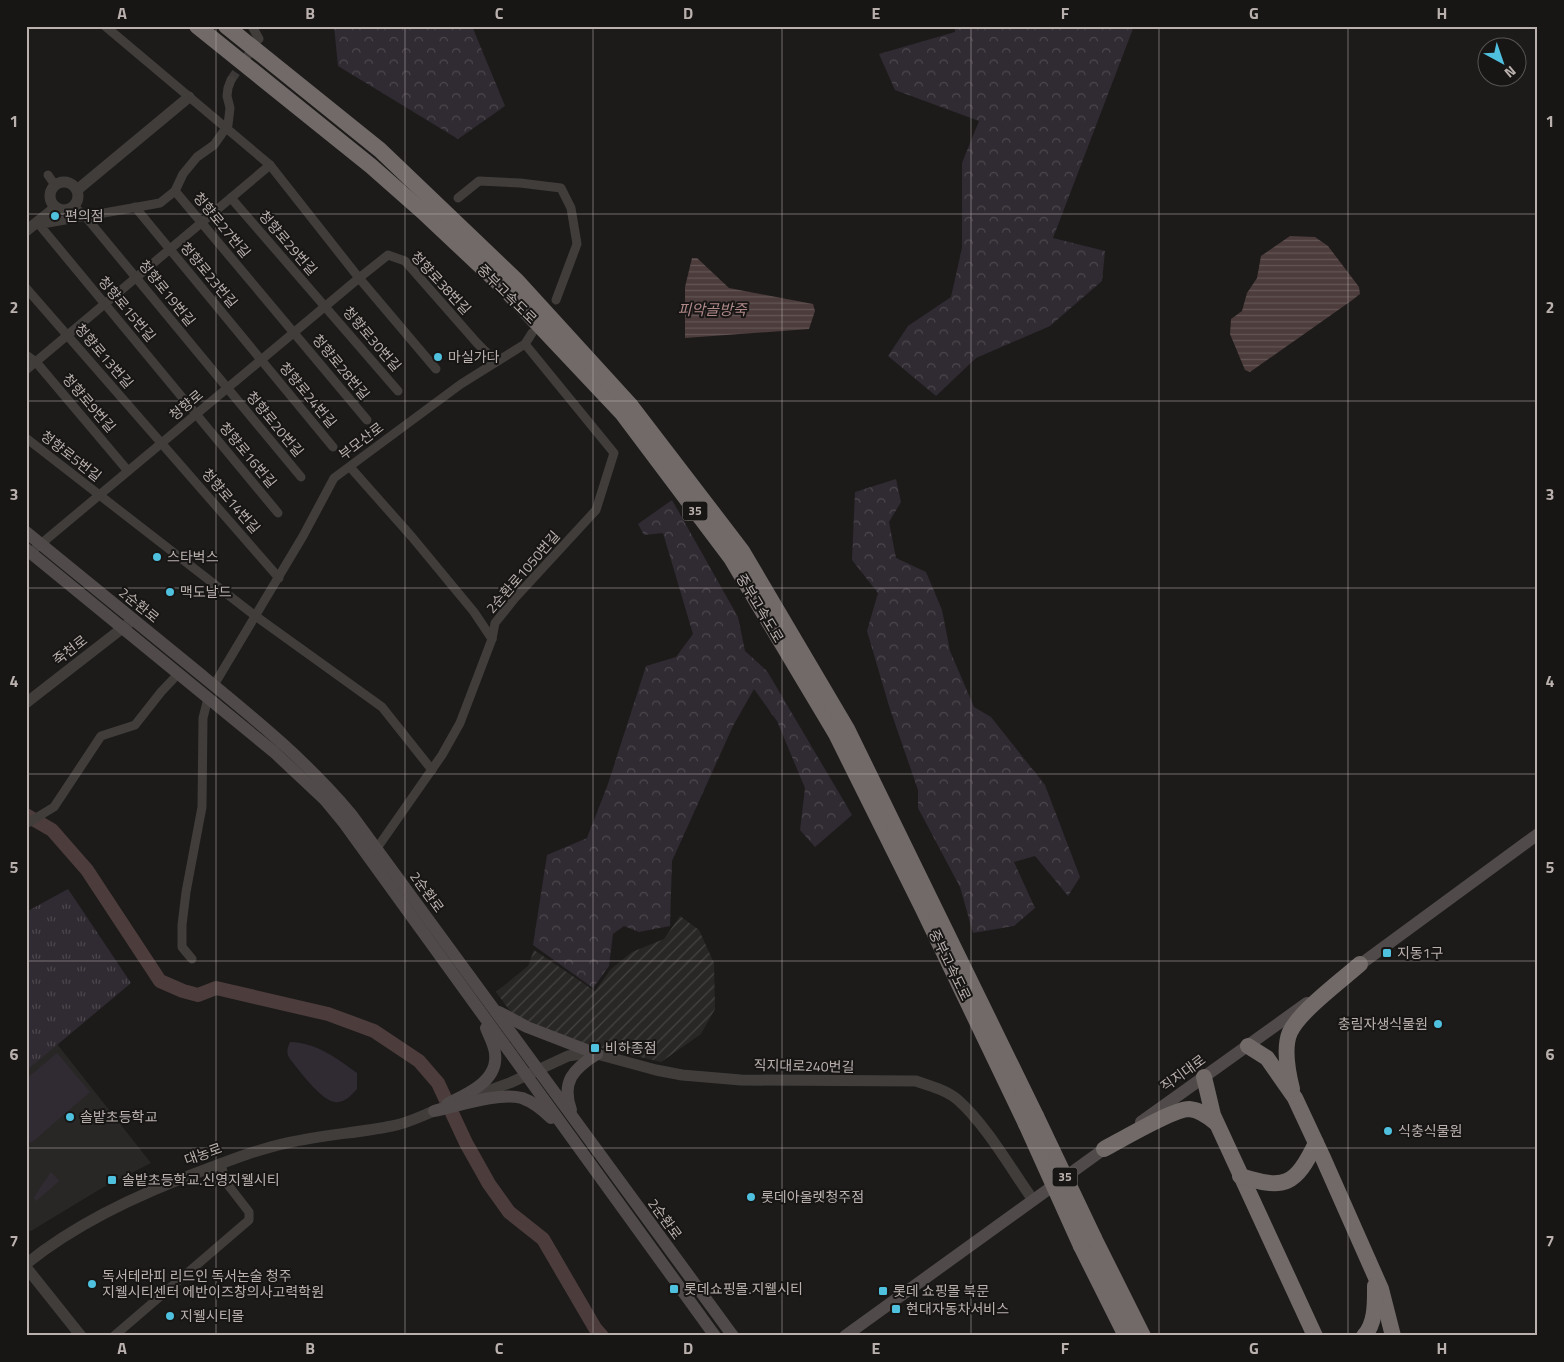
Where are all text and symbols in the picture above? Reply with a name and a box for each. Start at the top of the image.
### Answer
text: A [117,1,127,25]
text: B [305,1,315,25]
text: C [495,1,504,25]
text: D [683,1,693,25]
text: E [872,1,881,25]
text: F [1061,1,1070,25]
text: G [1249,1,1259,25]
text: H [1437,1,1447,25]
north arrow [1476,38,1526,88]
text: N [1500,61,1521,84]
text: 1 [10,109,18,133]
text: 1 [1546,109,1554,133]
street label: 청향로27번길 [189,187,256,262]
place label: 편의점 [65,205,104,226]
street label: 청향로29번길 [254,206,323,280]
marker: 편의점 [49,210,61,222]
street label: 청향로23번길 [176,237,243,312]
street label: 청향로38번길 [406,246,476,319]
street label: 청향로19번길 [134,255,201,330]
street label: 중부고속도로 [473,259,542,328]
street label: 청향로15번길 [94,271,161,346]
text: 2 [10,295,18,319]
text: 2 [1546,295,1554,319]
water label: 피악골방죽 [677,298,748,321]
street label: 청향로30번길 [338,302,407,376]
street label: 청향로13번길 [70,319,139,393]
street label: 청향로28번길 [308,329,375,404]
place label: 마실가다 [448,346,500,367]
marker: 마실가다 [432,351,444,363]
street label: 청향로24번길 [275,357,342,432]
street label: 청향로9번길 [58,369,121,437]
street label: 청향로 [164,384,207,425]
street label: 청향로20번길 [242,386,309,461]
street label: 청향로16번길 [215,417,282,492]
street label: 부모산로 [334,417,388,464]
street label: 청향로5번길 [36,425,106,486]
street label: 청향로14번길 [197,464,266,538]
text: 3 [10,482,18,506]
text: 3 [1546,482,1554,506]
road number: 35 [682,502,708,520]
street label: 2순환로1050번길 [481,526,565,618]
place label: 스타벅스 [167,546,219,567]
marker: 스타벅스 [151,551,163,563]
street label: 중부고속도로 [732,569,789,646]
place label: 맥도날드 [180,581,232,602]
street label: 2순환로 [115,582,164,627]
marker: 맥도날드 [164,586,176,598]
street label: 죽천로 [48,629,91,670]
text: 4 [10,669,19,693]
text: 4 [1546,669,1555,693]
text: 5 [10,855,19,879]
text: 5 [1546,855,1555,879]
street label: 2순환로 [405,867,450,917]
street label: 중부고속도로 [924,925,977,1004]
place label: 지동1구 [1397,942,1444,963]
marker: 지동1구 [1381,947,1393,959]
place label: 충림자생식물원 [1338,1013,1428,1034]
marker: 충림자생식물원 [1432,1018,1444,1030]
place label: 비하종점 [605,1037,657,1058]
text: 6 [10,1042,19,1066]
marker: 비하종점 [589,1042,601,1054]
text: 6 [1546,1042,1555,1066]
street label: 직지대로 [1156,1049,1210,1096]
street label: 직지대로240번길 [753,1054,855,1077]
place label: 솔밭초등학교 [80,1106,157,1127]
marker: 솔밭초등학교 [64,1111,76,1123]
place label: 식충식물원 [1398,1120,1462,1141]
marker: 식충식물원 [1382,1125,1394,1137]
street label: 대농로 [181,1137,225,1170]
road number: 35 [1052,1168,1078,1186]
place label: 솔밭초등학교.신영지웰시티 [122,1169,280,1190]
marker: 솔밭초등학교.신영지웰시티 [106,1174,118,1186]
place label: 롯데아울렛청주점 [761,1186,864,1207]
marker: 롯데아울렛청주점 [745,1191,757,1203]
street label: 2순환로 [643,1194,688,1244]
text: 7 [10,1229,18,1253]
text: 7 [1546,1229,1554,1253]
place label: 독서테라피 리드인 독서논술 청주 지웰시티센터 에반이즈창의사고력학원 [102,1265,324,1302]
marker: 독서테라피 리드인 독서논술 청주 지웰시티센터 에반이즈창의사고력학원 [86,1278,98,1290]
place label: 롯데쇼핑몰.지웰시티 [684,1278,803,1299]
place label: 롯데 쇼핑몰 북문 [893,1280,989,1301]
marker: 롯데쇼핑몰.지웰시티 [668,1283,680,1295]
marker: 롯데 쇼핑몰 북문 [877,1285,889,1297]
place label: 현대자동차서비스 [906,1298,1009,1319]
marker: 현대자동차서비스 [890,1303,902,1315]
place label: 지웰시티몰 [180,1305,245,1326]
marker: 지웰시티몰 [164,1310,176,1322]
text: A [117,1336,127,1360]
text: B [305,1336,315,1360]
text: C [495,1336,504,1360]
text: D [683,1336,693,1360]
text: E [872,1336,881,1360]
text: F [1061,1336,1070,1360]
text: G [1249,1336,1259,1360]
text: H [1437,1336,1447,1360]

